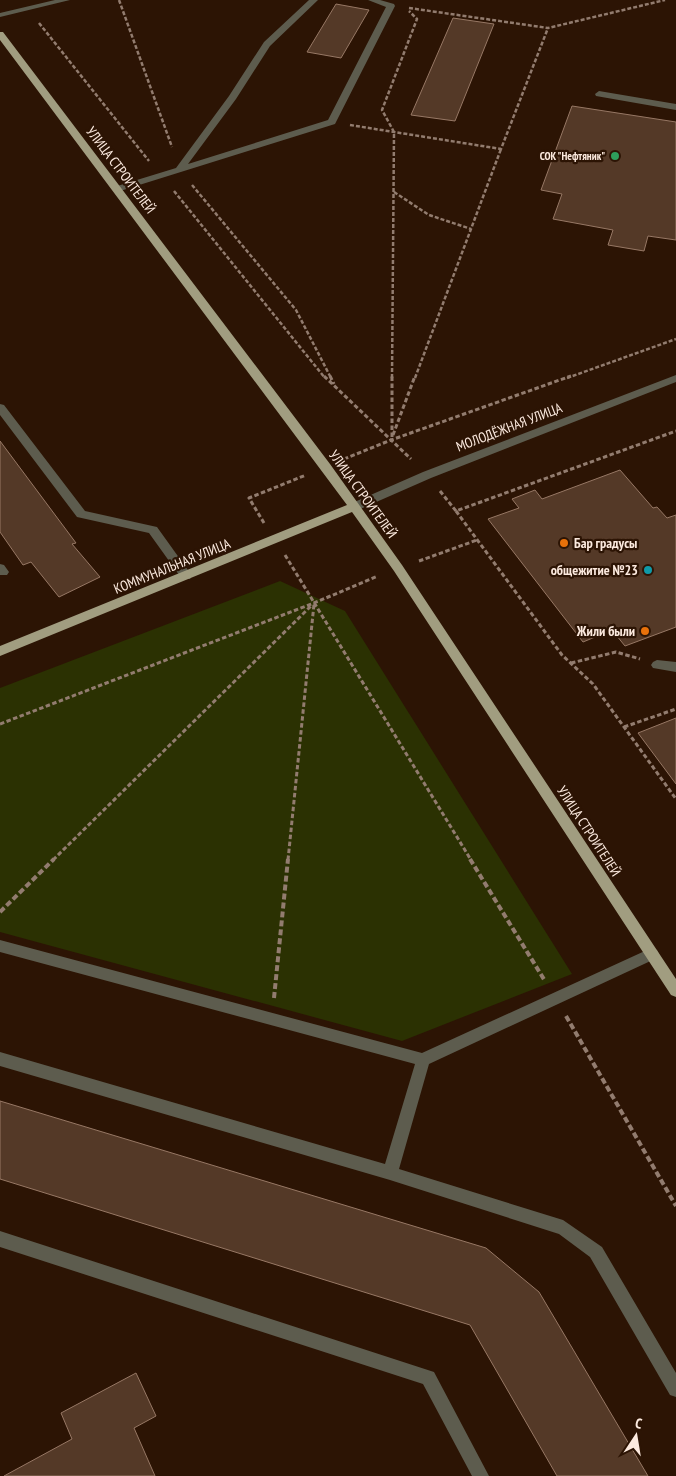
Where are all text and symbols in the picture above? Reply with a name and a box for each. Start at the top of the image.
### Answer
street label: УЛИЦА СТРОИТЕЛЕЙ [82,123,160,217]
place label: СОК "Нефтяник" [540,149,605,163]
marker: СОК "Нефтяник" [609,150,621,162]
street label: МОЛОДЁЖНАЯ УЛИЦА [453,398,565,455]
street label: УЛИЦА СТРОИТЕЛЕЙ [325,447,401,541]
street label: КОММУНАЛЬНАЯ УЛИЦА [111,534,233,598]
place label: Бар градусы [574,534,637,552]
marker: Бар градусы [558,537,570,549]
place label: общежитие №23 [551,561,638,579]
marker: общежитие №23 [642,564,654,576]
place label: Жили были [576,622,635,640]
marker: Жили были [639,625,651,637]
street label: УЛИЦА СТРОИТЕЛЕЙ [553,782,625,880]
north arrow [611,1411,661,1461]
text: С [634,1414,644,1433]

